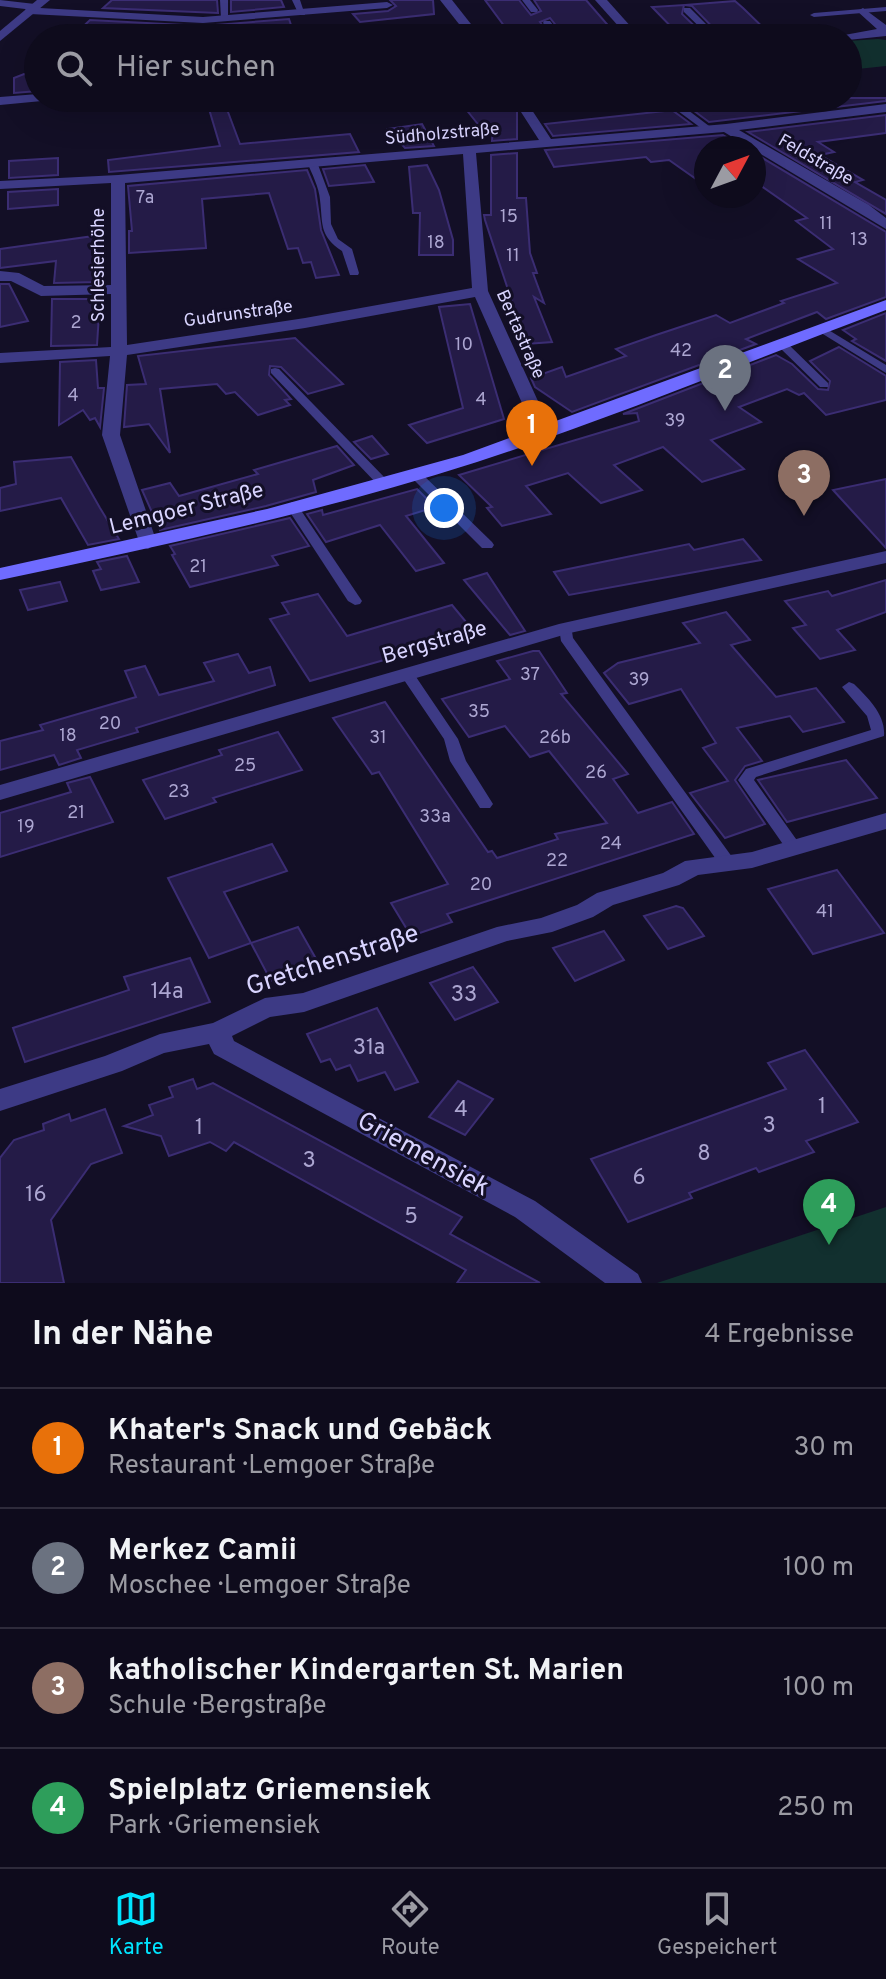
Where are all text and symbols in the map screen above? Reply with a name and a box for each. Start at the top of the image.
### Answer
search box [24,24,862,112]
icon: search [52,46,96,90]
text: Hier suchen [116,50,276,87]
street label: Südholzstraße [384,118,501,151]
street label: Feldstraße [773,130,857,191]
north arrow [694,136,766,208]
house number: 7a [136,187,154,210]
house number: 15 [500,206,518,229]
street label: Schlesierhöhe [88,208,111,322]
house number: 11 [819,213,833,236]
house number: 13 [850,229,868,252]
house number: 18 [427,232,445,255]
house number: 11 [506,245,520,268]
street label: Bertastraße [490,286,550,383]
street label: Gudrunstraße [182,295,294,334]
house number: 2 [70,312,82,335]
house number: 10 [455,334,473,357]
house number: 42 [670,340,692,363]
pin: 2 [699,345,751,411]
house number: 4 [67,385,79,408]
house number: 4 [475,389,487,412]
pin: 1 [506,400,558,466]
house number: 39 [664,410,686,433]
pin: 3 [778,450,830,516]
street label: Lemgoer Straße [107,477,267,542]
your location [424,488,464,528]
house number: 21 [189,556,207,579]
street label: Bergstraße [379,616,490,671]
house number: 37 [520,664,540,687]
house number: 39 [628,669,650,692]
house number: 35 [468,701,490,724]
house number: 20 [99,713,121,736]
house number: 18 [59,725,77,748]
house number: 31 [369,727,387,750]
house number: 26b [539,727,571,750]
house number: 25 [234,755,256,778]
house number: 26 [585,762,607,785]
house number: 23 [168,781,190,804]
house number: 21 [67,802,85,825]
house number: 33a [419,806,451,829]
house number: 19 [17,816,35,839]
house number: 24 [600,833,622,856]
house number: 22 [546,850,568,873]
house number: 20 [470,874,492,897]
house number: 41 [816,901,834,924]
street label: Gretchenstraße [242,918,423,1005]
house number: 14a [151,979,184,1006]
house number: 33 [451,982,477,1009]
house number: 31a [353,1035,385,1062]
house number: 1 [818,1094,826,1121]
house number: 4 [454,1097,468,1124]
street label: Griemensiek [351,1105,495,1205]
house number: 3 [762,1113,776,1140]
house number: 1 [195,1115,203,1142]
house number: 8 [697,1141,711,1168]
house number: 3 [302,1148,316,1175]
house number: 6 [632,1165,646,1192]
pin: 4 [803,1179,855,1245]
house number: 16 [25,1182,47,1209]
house number: 5 [404,1204,418,1231]
text: In der Nähe [32,1314,214,1357]
text: 4 Ergebnisse [704,1319,854,1352]
text: Khater's Snack und Gebäck [108,1413,492,1450]
text: 1 [53,1432,63,1465]
text: 30 m [794,1432,854,1465]
text: Restaurant · Lemgoer Straße [108,1450,435,1483]
text: Merkez Camii [108,1533,297,1570]
text: 2 [50,1552,66,1585]
text: 100 m [783,1552,854,1585]
text: Moschee · Lemgoer Straße [108,1570,411,1603]
text: katholischer Kindergarten St. Marien [108,1653,624,1690]
text: 3 [50,1672,66,1705]
text: 100 m [783,1672,854,1705]
text: Schule · Bergstraße [108,1690,326,1723]
text: Spielplatz Griemensiek [108,1773,431,1810]
text: 4 [50,1792,66,1825]
text: 250 m [777,1792,854,1825]
text: Park · Griemensiek [108,1810,321,1843]
tab: Karte [109,1887,164,1962]
tab: Route [381,1887,440,1962]
tab: Gespeichert [657,1887,777,1962]

